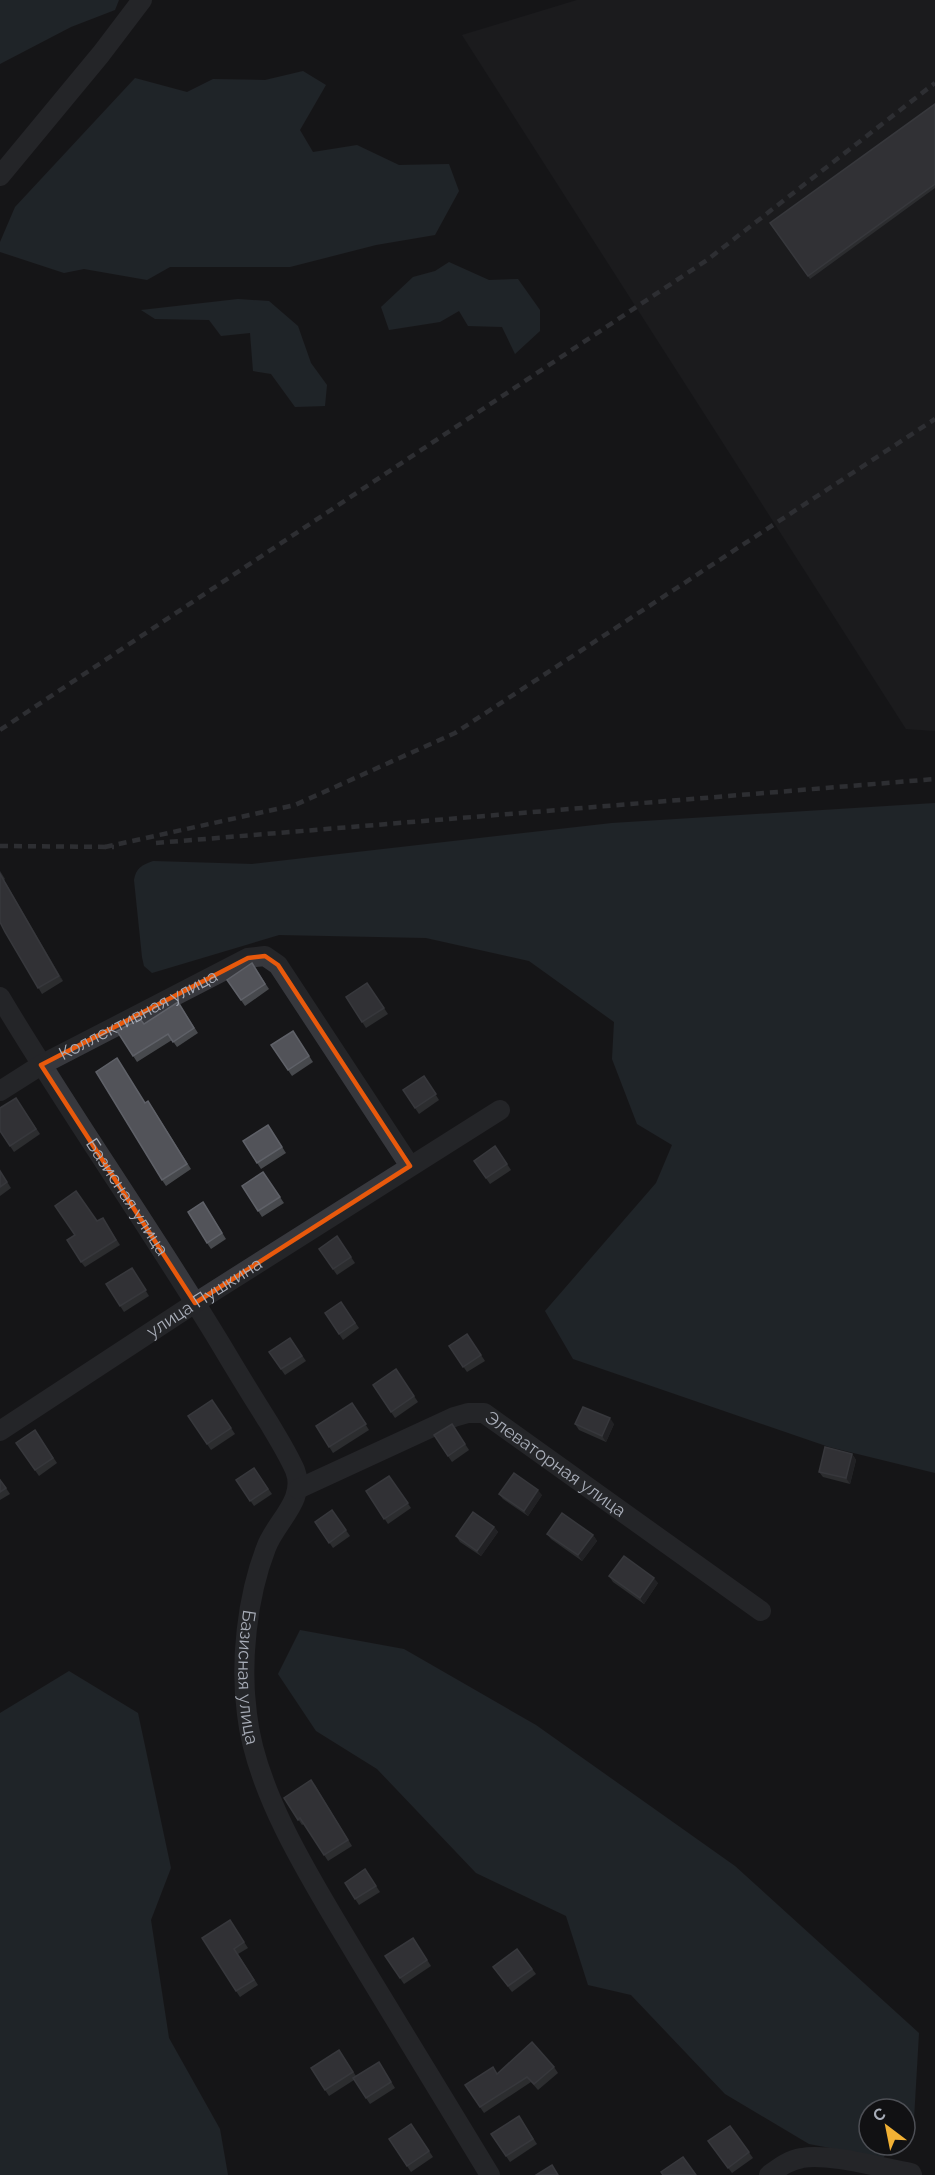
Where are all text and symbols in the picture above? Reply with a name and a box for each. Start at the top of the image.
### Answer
street label: Коллективная улица [55,965,221,1064]
street label: Базисная улица [82,1134,173,1259]
street label: улица Пушкина [142,1252,266,1342]
street label: Элеваторная улица [481,1406,630,1521]
street label: Базисная улица [234,1609,263,1747]
north arrow [857,2097,917,2157]
text: С [870,2104,889,2126]

